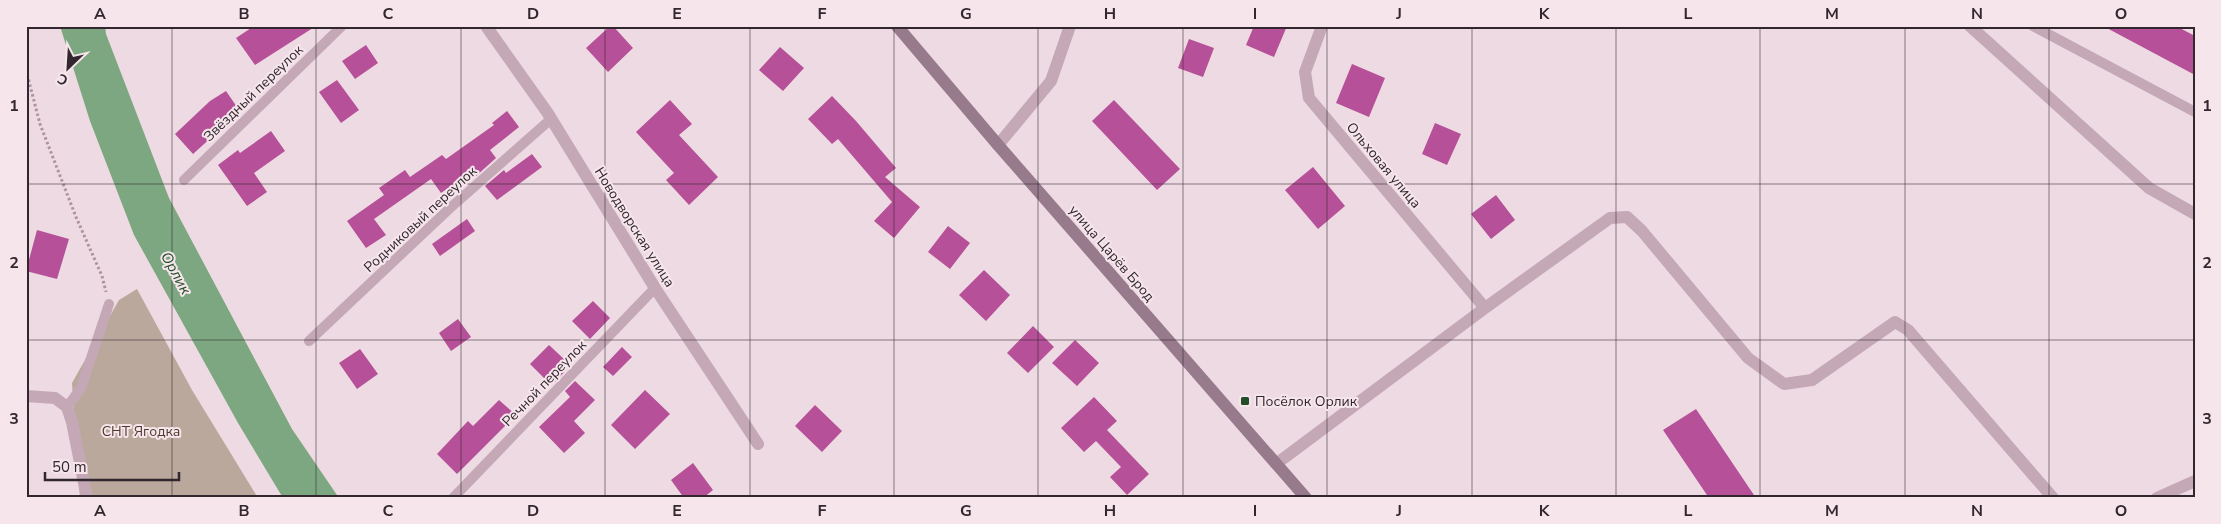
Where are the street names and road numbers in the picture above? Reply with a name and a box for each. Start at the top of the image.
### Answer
street label: Звёздный переулок [199,40,308,146]
street label: Ольховая улица [1342,118,1425,212]
street label: Родниковый переулок [360,162,481,277]
street label: Новодворская улица [590,164,679,291]
street label: улица Царёв Брод [1064,201,1159,306]
street label: Речной переулок [498,335,591,431]

